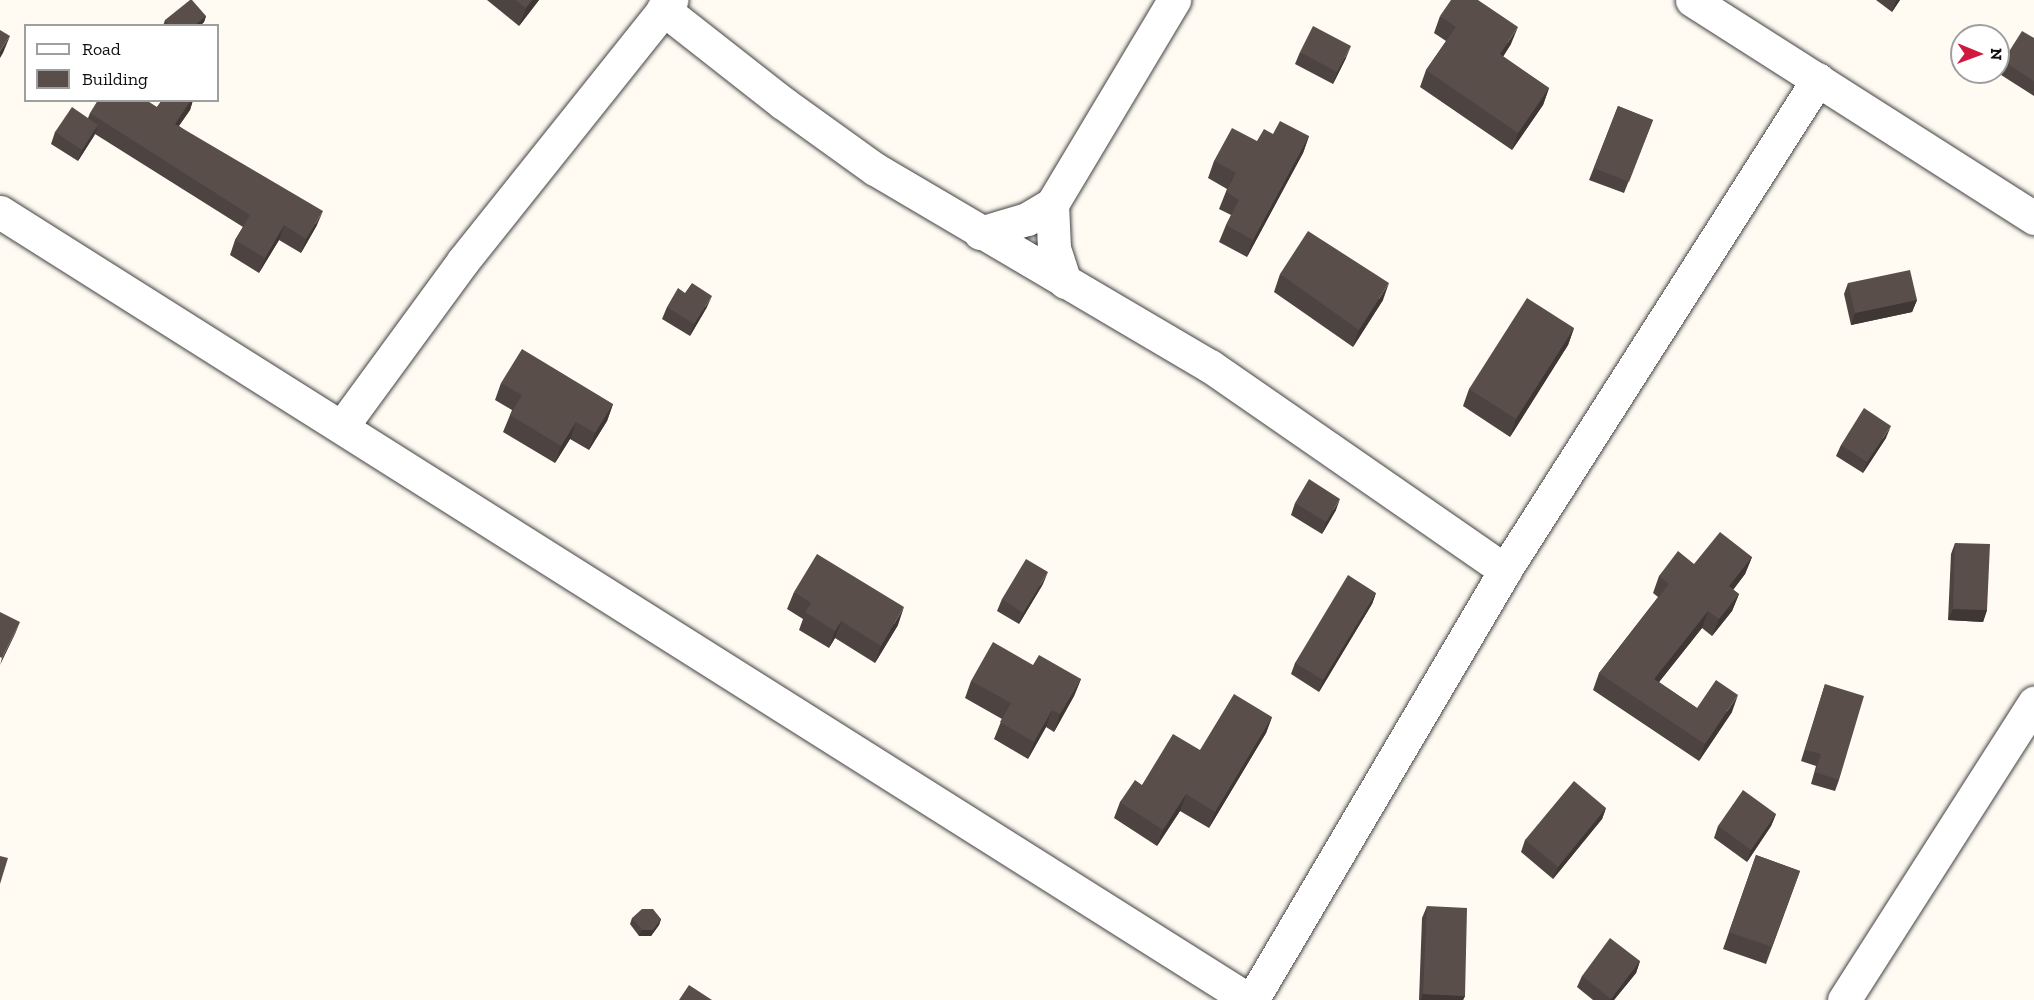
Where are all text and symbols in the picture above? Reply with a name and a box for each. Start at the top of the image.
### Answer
legend [24,24,219,102]
north arrow [1950,24,2010,84]
text: Road [82,38,121,60]
text: N [1987,48,2006,61]
text: Building [82,68,148,90]

